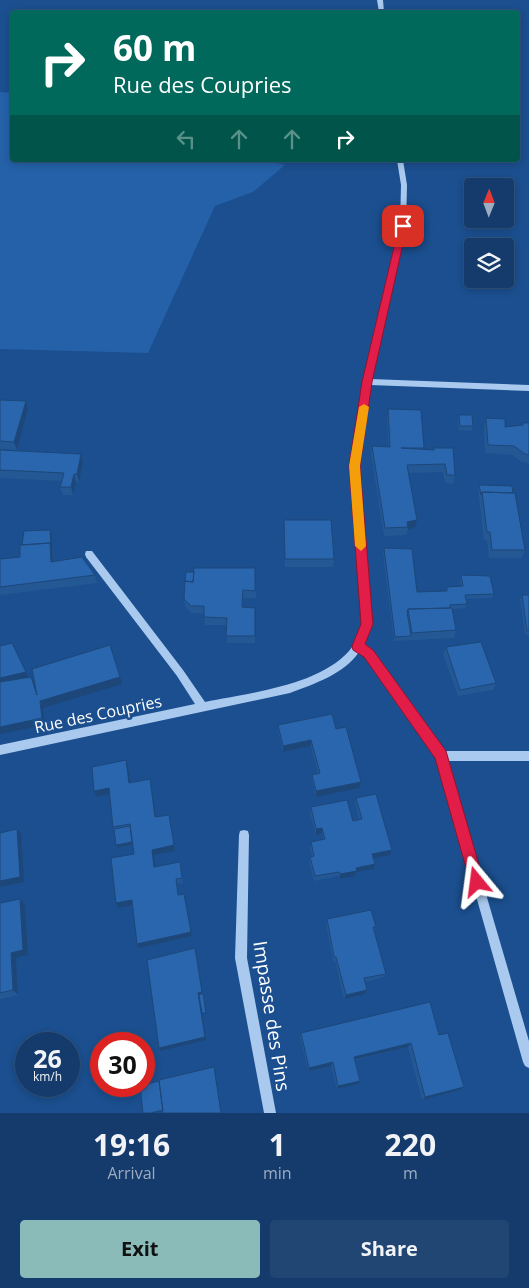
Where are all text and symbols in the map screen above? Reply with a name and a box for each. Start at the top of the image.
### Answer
text: 60 m [113,24,196,71]
icon: right [30,30,95,95]
text: Rue des Coupries [113,69,292,99]
icon: left [172,125,200,153]
icon: ahead [225,125,253,153]
icon: ahead [278,125,306,153]
icon: right [331,125,359,153]
north arrow [464,178,514,228]
map controls [464,178,514,288]
pin [382,205,424,247]
icon: arrive [389,212,417,240]
button: layers [464,238,514,288]
street label: Rue des Coupries [32,690,164,738]
position arrow [450,855,502,907]
street label: Impasse des Pins [247,939,297,1093]
speed limit sign: 30 [90,1032,155,1097]
text: 26 [33,1041,62,1075]
text: km/h [33,1068,62,1085]
text: 19:16 [93,1124,170,1165]
text: 1 [269,1124,286,1165]
text: 220 [385,1124,436,1165]
text: Arrival [107,1162,156,1184]
text: min [263,1162,292,1184]
text: m [403,1162,418,1184]
button: Exit [20,1220,260,1278]
button: Share [270,1220,509,1278]

